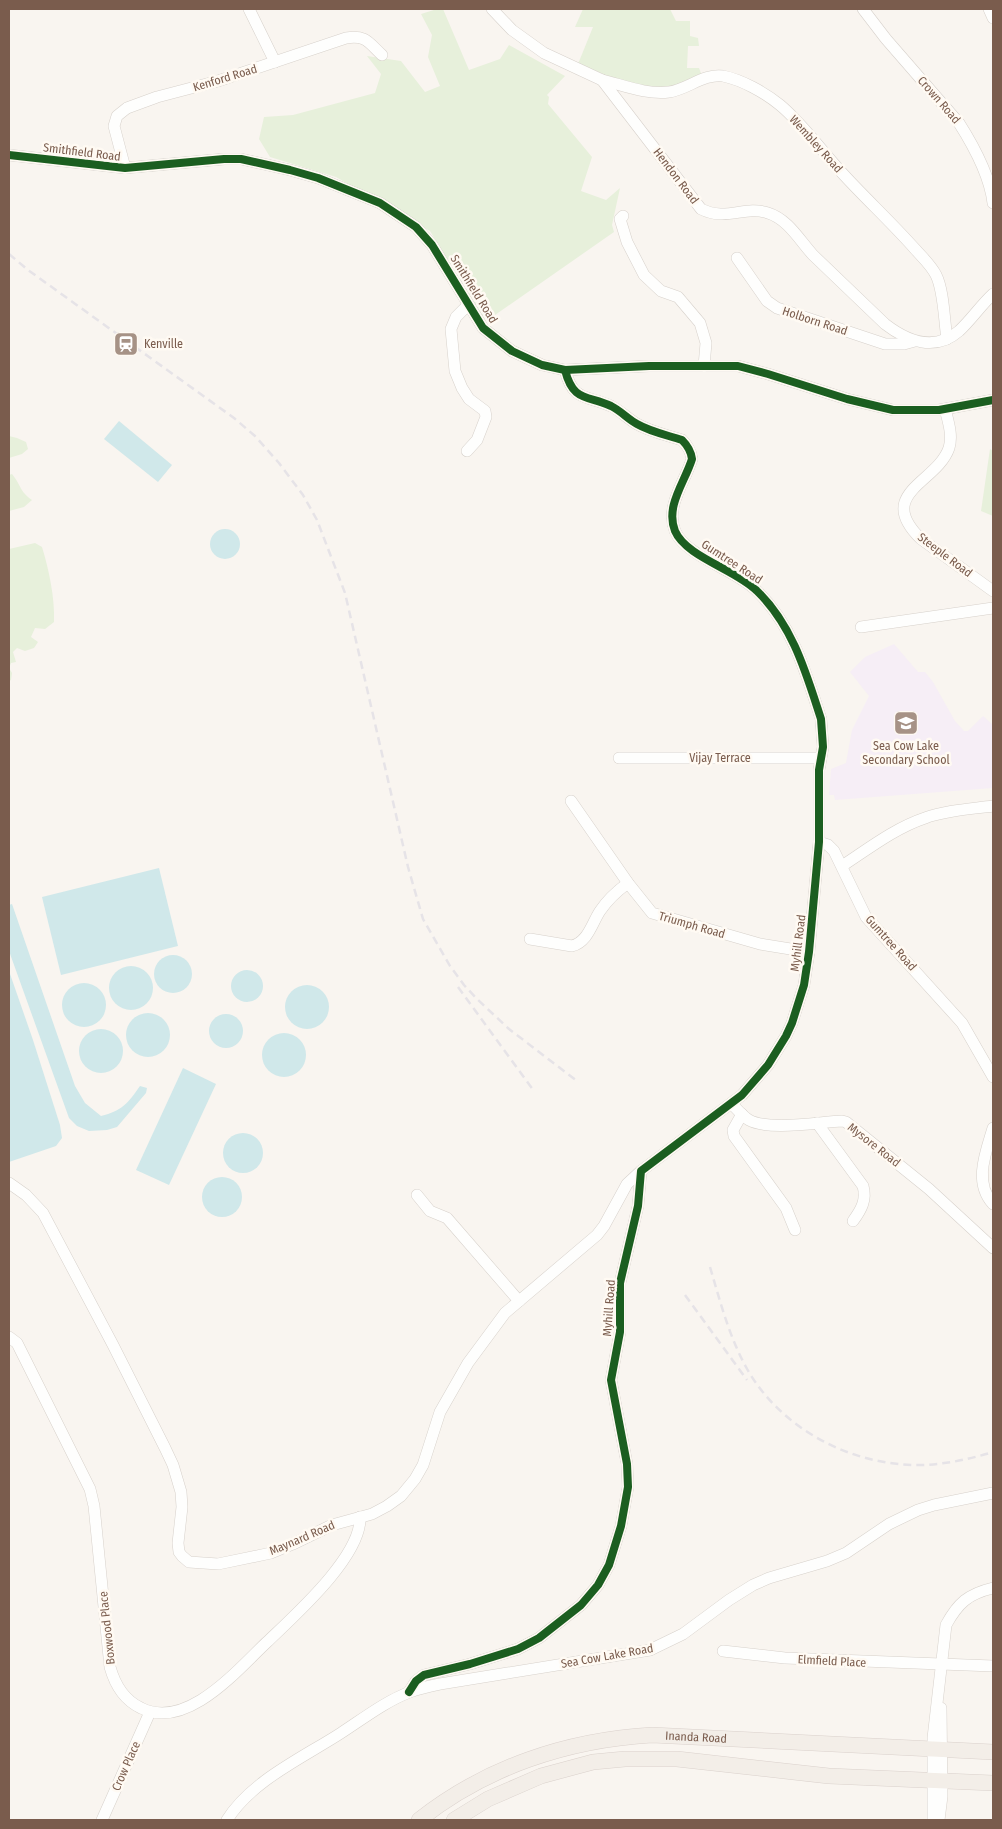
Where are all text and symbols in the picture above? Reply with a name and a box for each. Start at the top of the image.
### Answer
street label: Kenford Road [191,62,259,94]
street label: Crown Road [915,74,963,126]
street label: Wembley Road [787,112,845,176]
street label: Smithfield Road [42,140,122,164]
street label: Hendon Road [650,145,702,207]
street label: Smithfield Road [447,252,501,326]
street label: Holborn Road [781,304,849,338]
station icon: Kenville [113,331,139,357]
place label: Kenville [144,337,183,351]
street label: Steeple Road [915,530,975,580]
street label: Gumtree Road [699,537,765,587]
school or university icon: Sea Cow Lake Secondary School [893,710,919,736]
place label: Sea Cow Lake Secondary School [862,739,950,767]
street label: Vijay Terrace [689,751,751,765]
street label: Triumph Road [657,909,727,941]
street label: Gumtree Road [862,912,920,974]
street label: Myhill Road [788,914,808,972]
street label: Mysore Road [845,1120,903,1170]
street label: Myhill Road [600,1279,618,1337]
street label: Maynard Road [267,1518,337,1558]
street label: Boxwood Place [96,1591,118,1665]
street label: Sea Cow Lake Road [560,1641,654,1671]
street label: Elmfield Place [797,1652,867,1670]
street label: Inanda Road [665,1729,727,1746]
street label: Crow Place [109,1739,143,1793]

